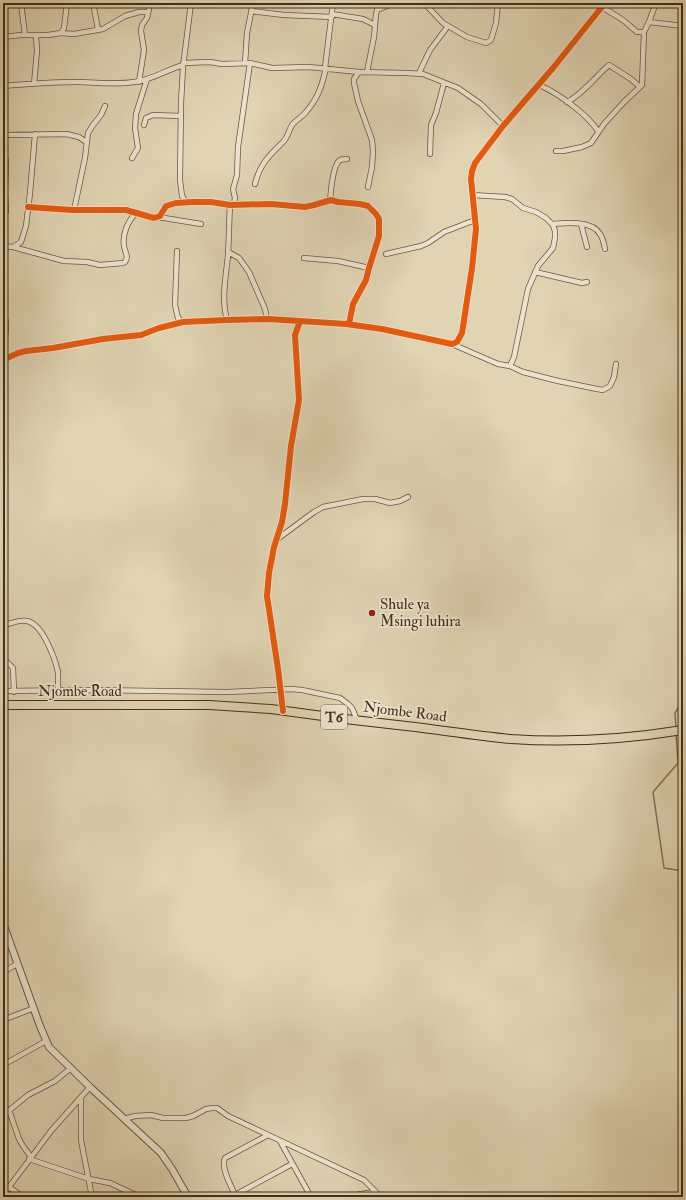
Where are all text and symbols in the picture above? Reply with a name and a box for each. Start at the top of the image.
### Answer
place label: Shule ya Msingi luhira [380,595,462,631]
marker: Shule ya Msingi luhira [367,608,377,618]
street label: Njombe Road [38,682,123,701]
street label: Njombe Road [362,697,448,727]
road number: T6 [321,705,347,729]

